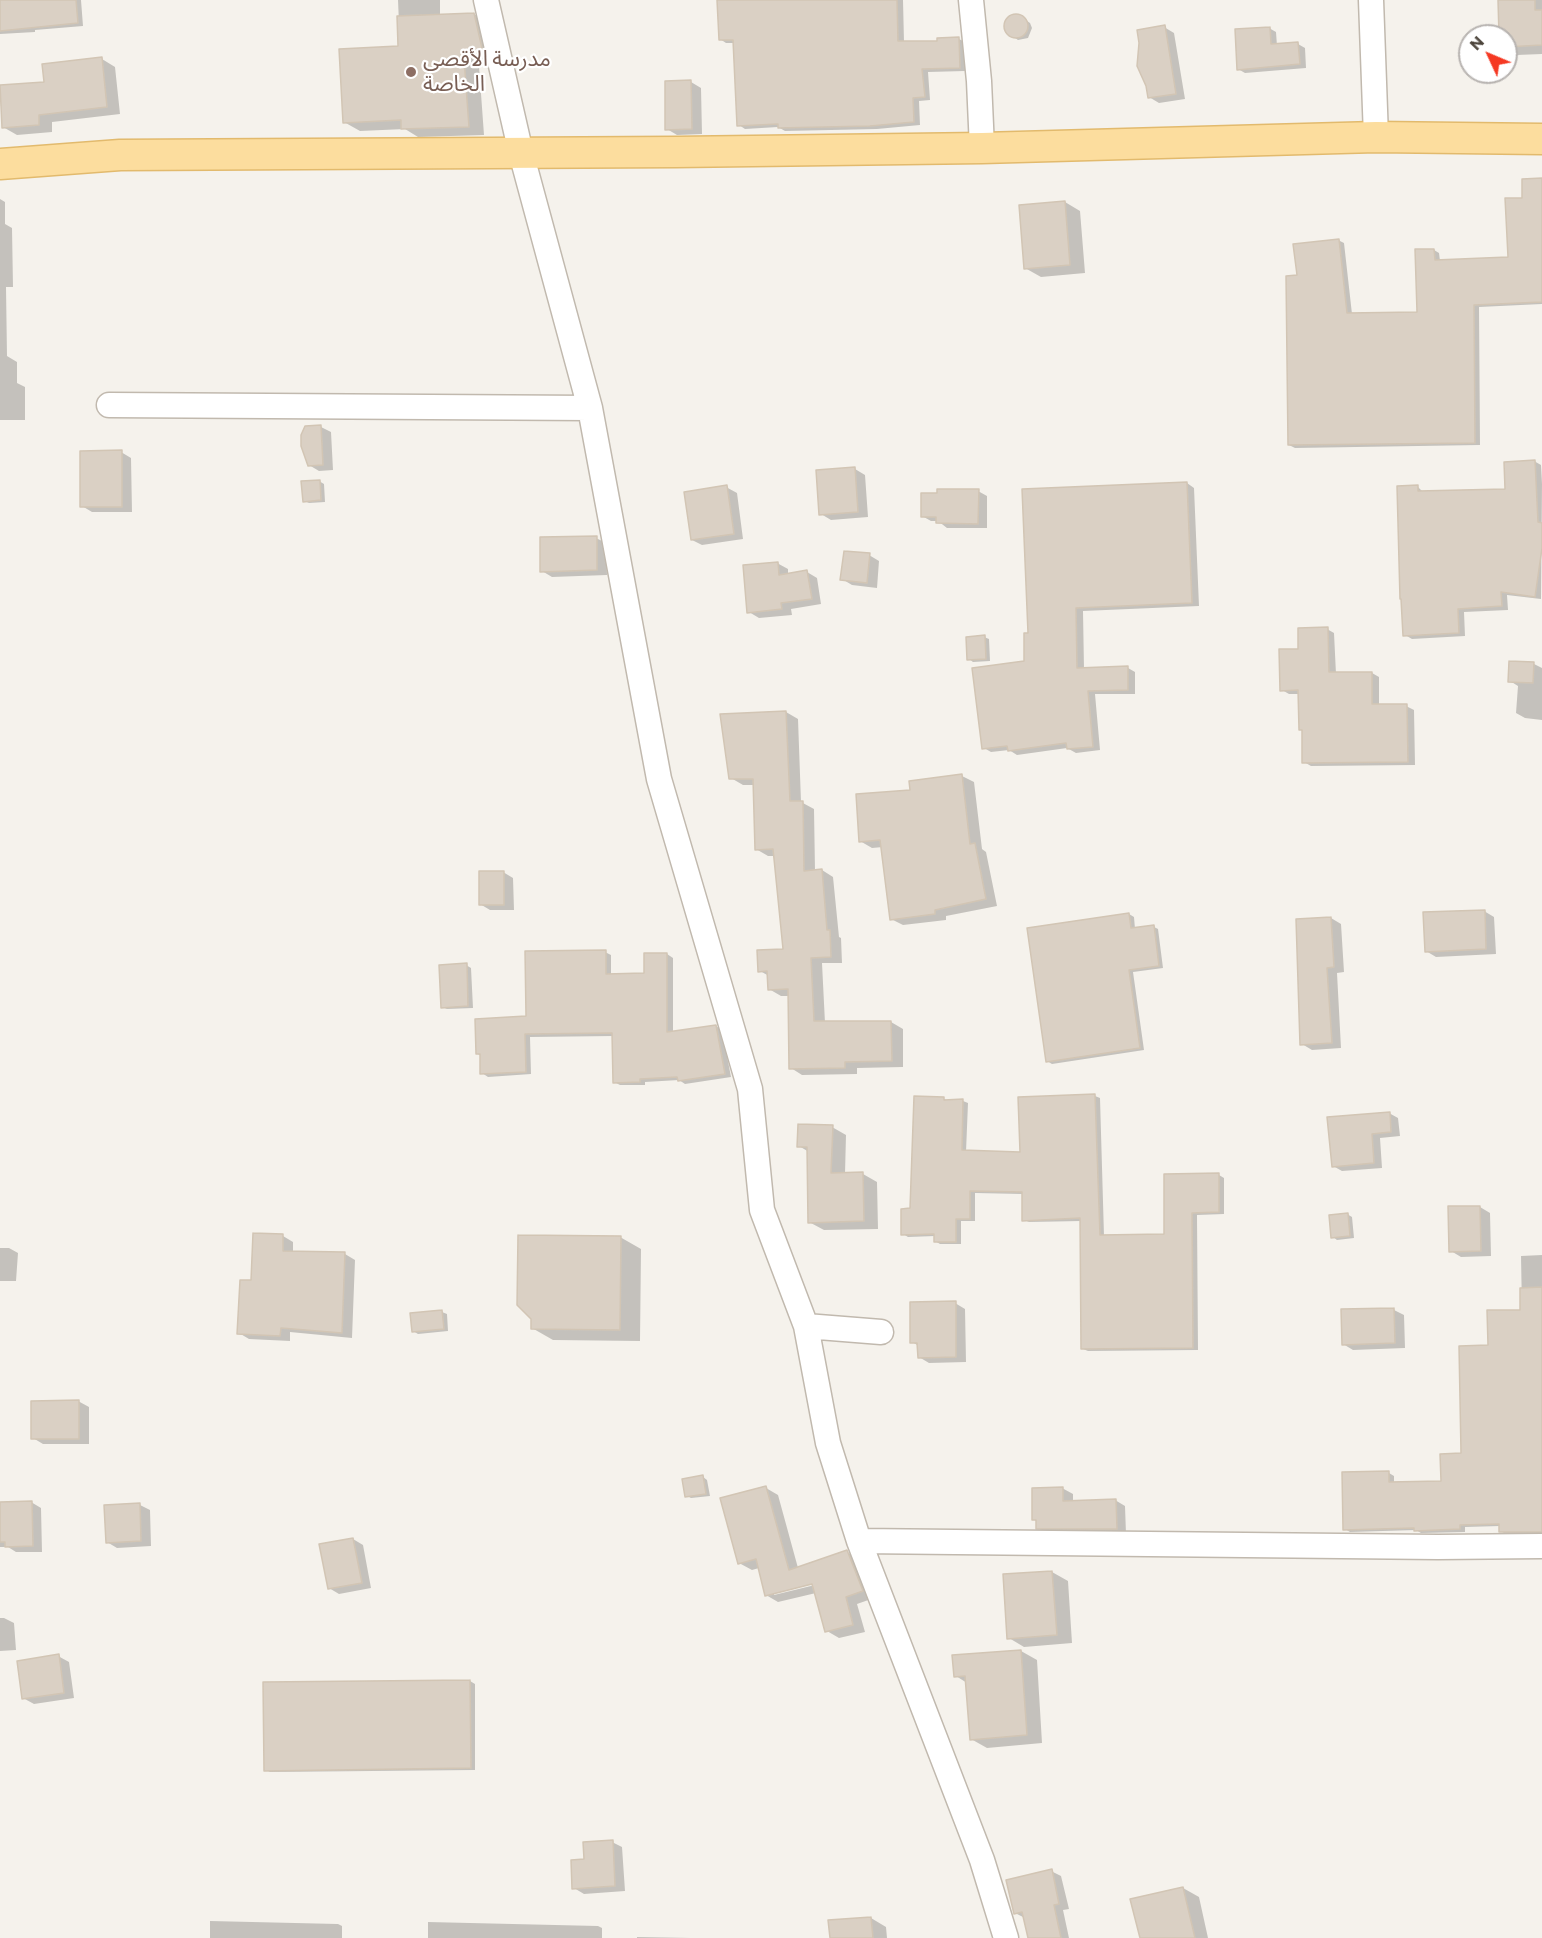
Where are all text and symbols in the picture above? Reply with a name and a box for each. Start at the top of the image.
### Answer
north arrow [1458,24,1518,84]
text: N [1465,32,1487,53]
place label: مدرسة الأقصى الخاصة [423,46,551,98]
marker: مدرسة الأقصى الخاصة [404,65,418,79]

